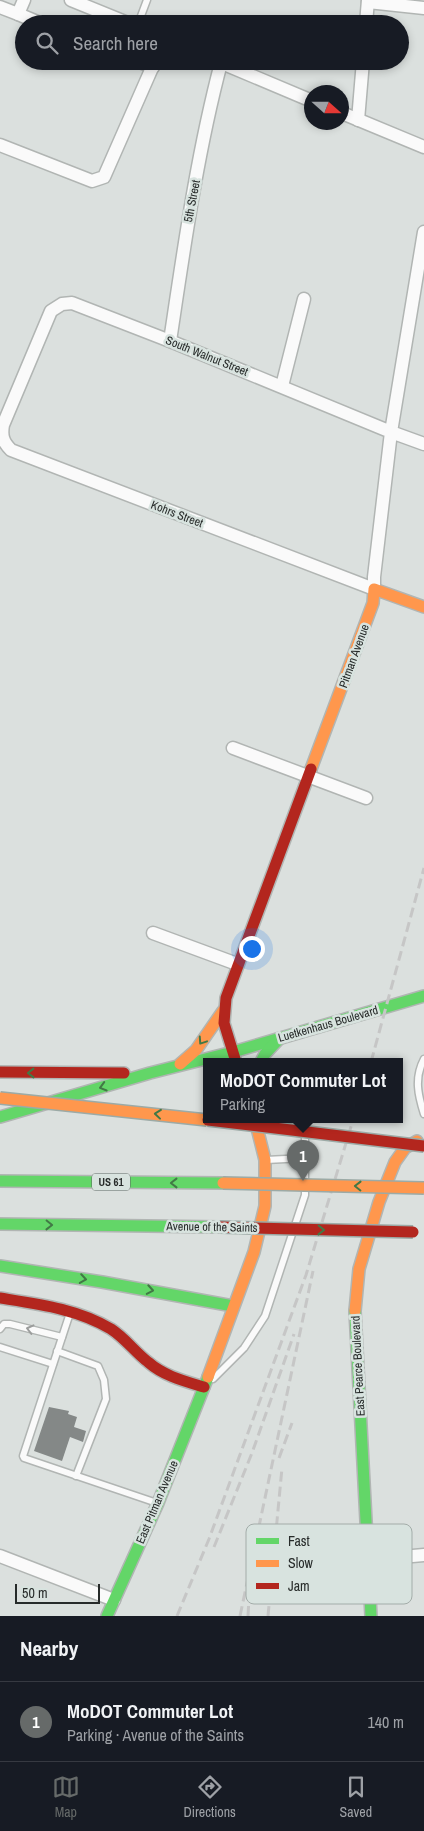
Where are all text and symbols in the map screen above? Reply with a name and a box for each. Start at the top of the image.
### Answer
search box [15,15,409,70]
icon: search [33,29,61,57]
text: Search here [73,30,158,56]
north arrow [304,85,349,130]
street label: 5th Street [180,178,204,223]
street label: South Walnut Street [163,332,251,380]
street label: Kohrs Street [149,497,206,531]
street label: Pitman Avenue [335,622,373,690]
your location [239,936,265,962]
street label: Luetkenhaus Boulevard [276,1002,380,1046]
one-way arrow [199,1036,209,1045]
popup [203,1058,403,1123]
text: MoDOT Commuter Lot [220,1067,386,1093]
one-way arrow [27,1068,34,1078]
one-way arrow [100,1081,108,1091]
text: Parking [220,1093,265,1115]
one-way arrow [154,1109,162,1120]
pin: 1 [287,1140,319,1181]
road number: US 61 [92,1174,130,1190]
one-way arrow [170,1178,178,1188]
one-way arrow [354,1181,362,1192]
street label: Avenue of the Saints [165,1218,258,1236]
one-way arrow [45,1220,53,1230]
one-way arrow [318,1224,326,1235]
one-way arrow [79,1273,87,1284]
one-way arrow [145,1285,154,1295]
street label: East Pearce Boulevard [347,1315,369,1417]
one-way arrow [25,1324,34,1335]
street label: East Pitman Avenue [132,1458,182,1546]
legend [246,1524,412,1604]
text: Fast [288,1532,310,1550]
text: Slow [288,1554,314,1572]
text: Jam [288,1577,310,1595]
scale bar [15,1581,100,1604]
text: 50 m [22,1584,48,1602]
text: Nearby [20,1634,78,1663]
text: MoDOT Commuter Lot [67,1698,233,1724]
text: 1 [32,1711,40,1733]
text: 140 m [368,1711,404,1733]
text: Parking · Avenue of the Saints [67,1724,244,1746]
tab: Map [52,1773,80,1821]
tab: Directions [184,1773,236,1821]
tab: Saved [340,1773,372,1821]

